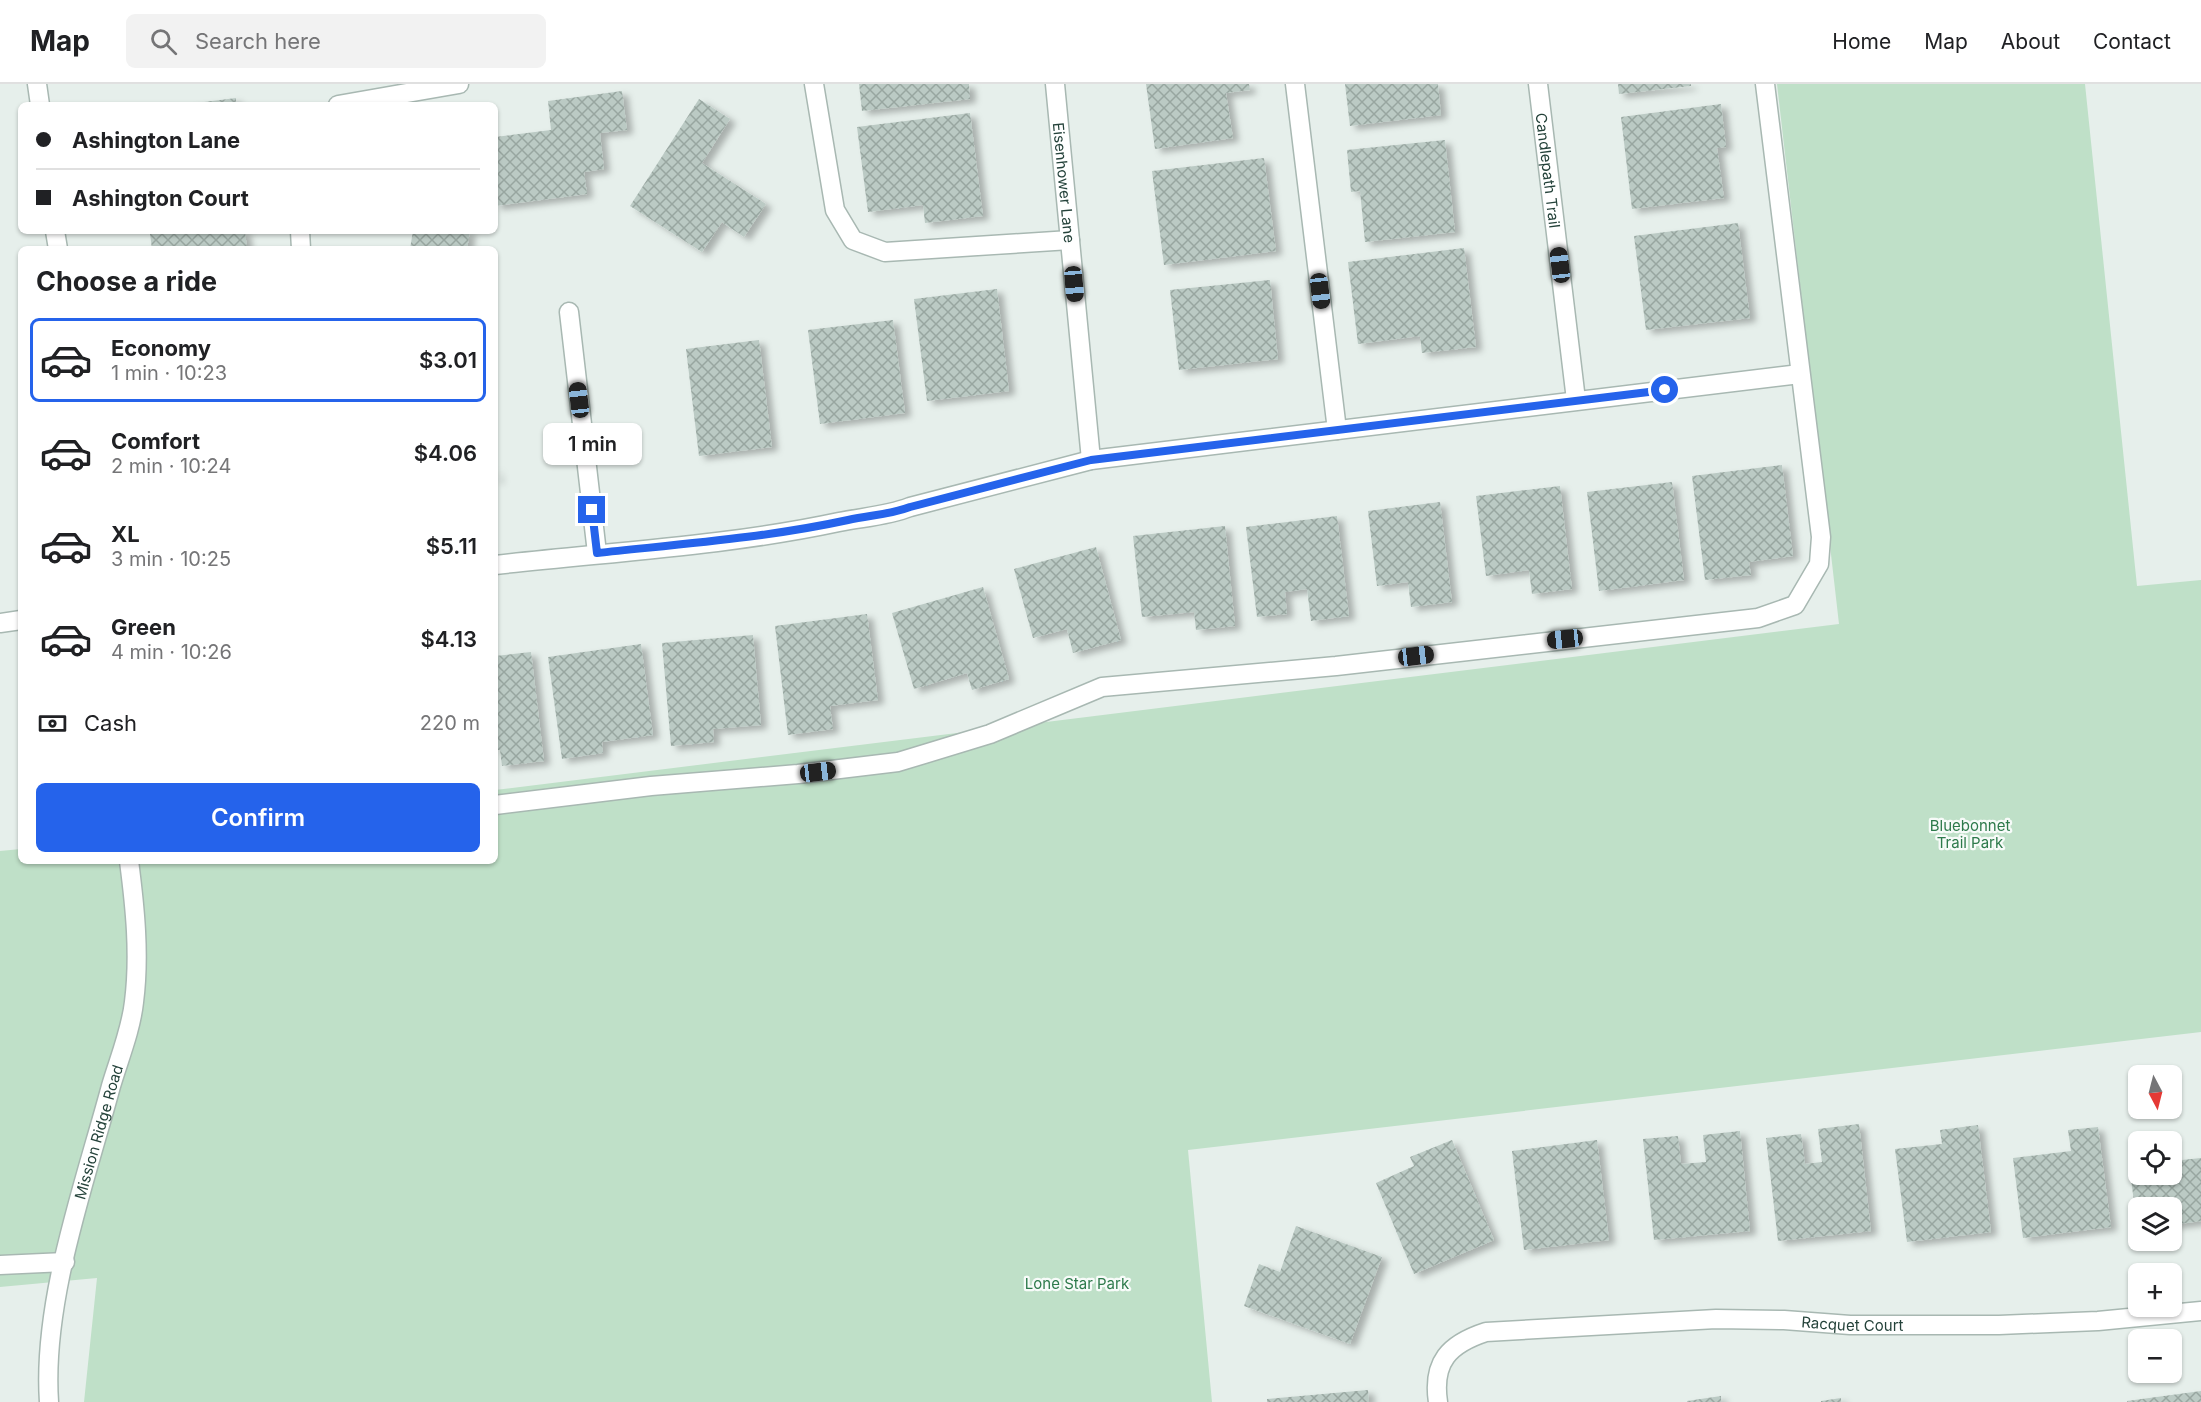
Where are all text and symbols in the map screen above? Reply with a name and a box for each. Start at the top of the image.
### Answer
search box [126,14,546,68]
text: Map [30,24,90,58]
icon: search [147,25,180,58]
text: Search here [195,28,321,54]
text: Home [1832,29,1891,54]
text: Map [1924,29,1968,54]
text: About [2001,29,2060,54]
text: Contact [2093,29,2171,54]
street label: Candlepath Trail [1532,112,1565,229]
street label: Eisenhower Lane [1049,121,1080,244]
text: Ashington Lane [72,127,240,153]
text: Ashington Court [72,185,249,211]
car [1549,246,1571,284]
text: Choose a ride [36,265,217,298]
car [1063,265,1085,303]
car [1309,272,1331,310]
icon: car [39,333,93,387]
text: Economy [111,335,211,361]
text: $3.01 [419,347,477,373]
text: 1 min · 10:23 [111,361,227,385]
route start [1651,376,1678,403]
car [568,381,590,419]
callout: 1 min [542,423,642,465]
icon: car [39,426,93,480]
text: Comfort [111,428,200,454]
text: 1 min [568,432,617,456]
text: $4.06 [414,440,477,466]
text: 2 min · 10:24 [111,454,231,478]
route end [578,496,605,523]
icon: car [39,519,93,573]
text: XL [111,521,140,547]
text: $5.11 [426,533,477,559]
text: 3 min · 10:25 [111,547,231,571]
icon: car [39,612,93,666]
text: Green [111,614,176,640]
text: $4.13 [420,626,477,652]
car [1546,628,1584,650]
text: 4 min · 10:26 [111,640,232,664]
car [1397,645,1435,667]
icon: cash [36,707,69,740]
text: Cash [84,710,137,736]
text: 220 m [420,711,480,735]
car [799,761,837,783]
button: Confirm [36,783,480,852]
park label: Bluebonnet Trail Park [1930,816,2010,852]
street label: Mission Ridge Road [70,1062,127,1201]
north arrow [2128,1065,2182,1119]
map controls [2128,1065,2182,1383]
button: locate [2128,1131,2182,1185]
button: layers [2128,1197,2182,1251]
button: + [2128,1263,2182,1317]
park label: Lone Star Park [1025,1274,1130,1293]
street label: Racquet Court [1801,1312,1904,1335]
button: − [2128,1329,2182,1383]

